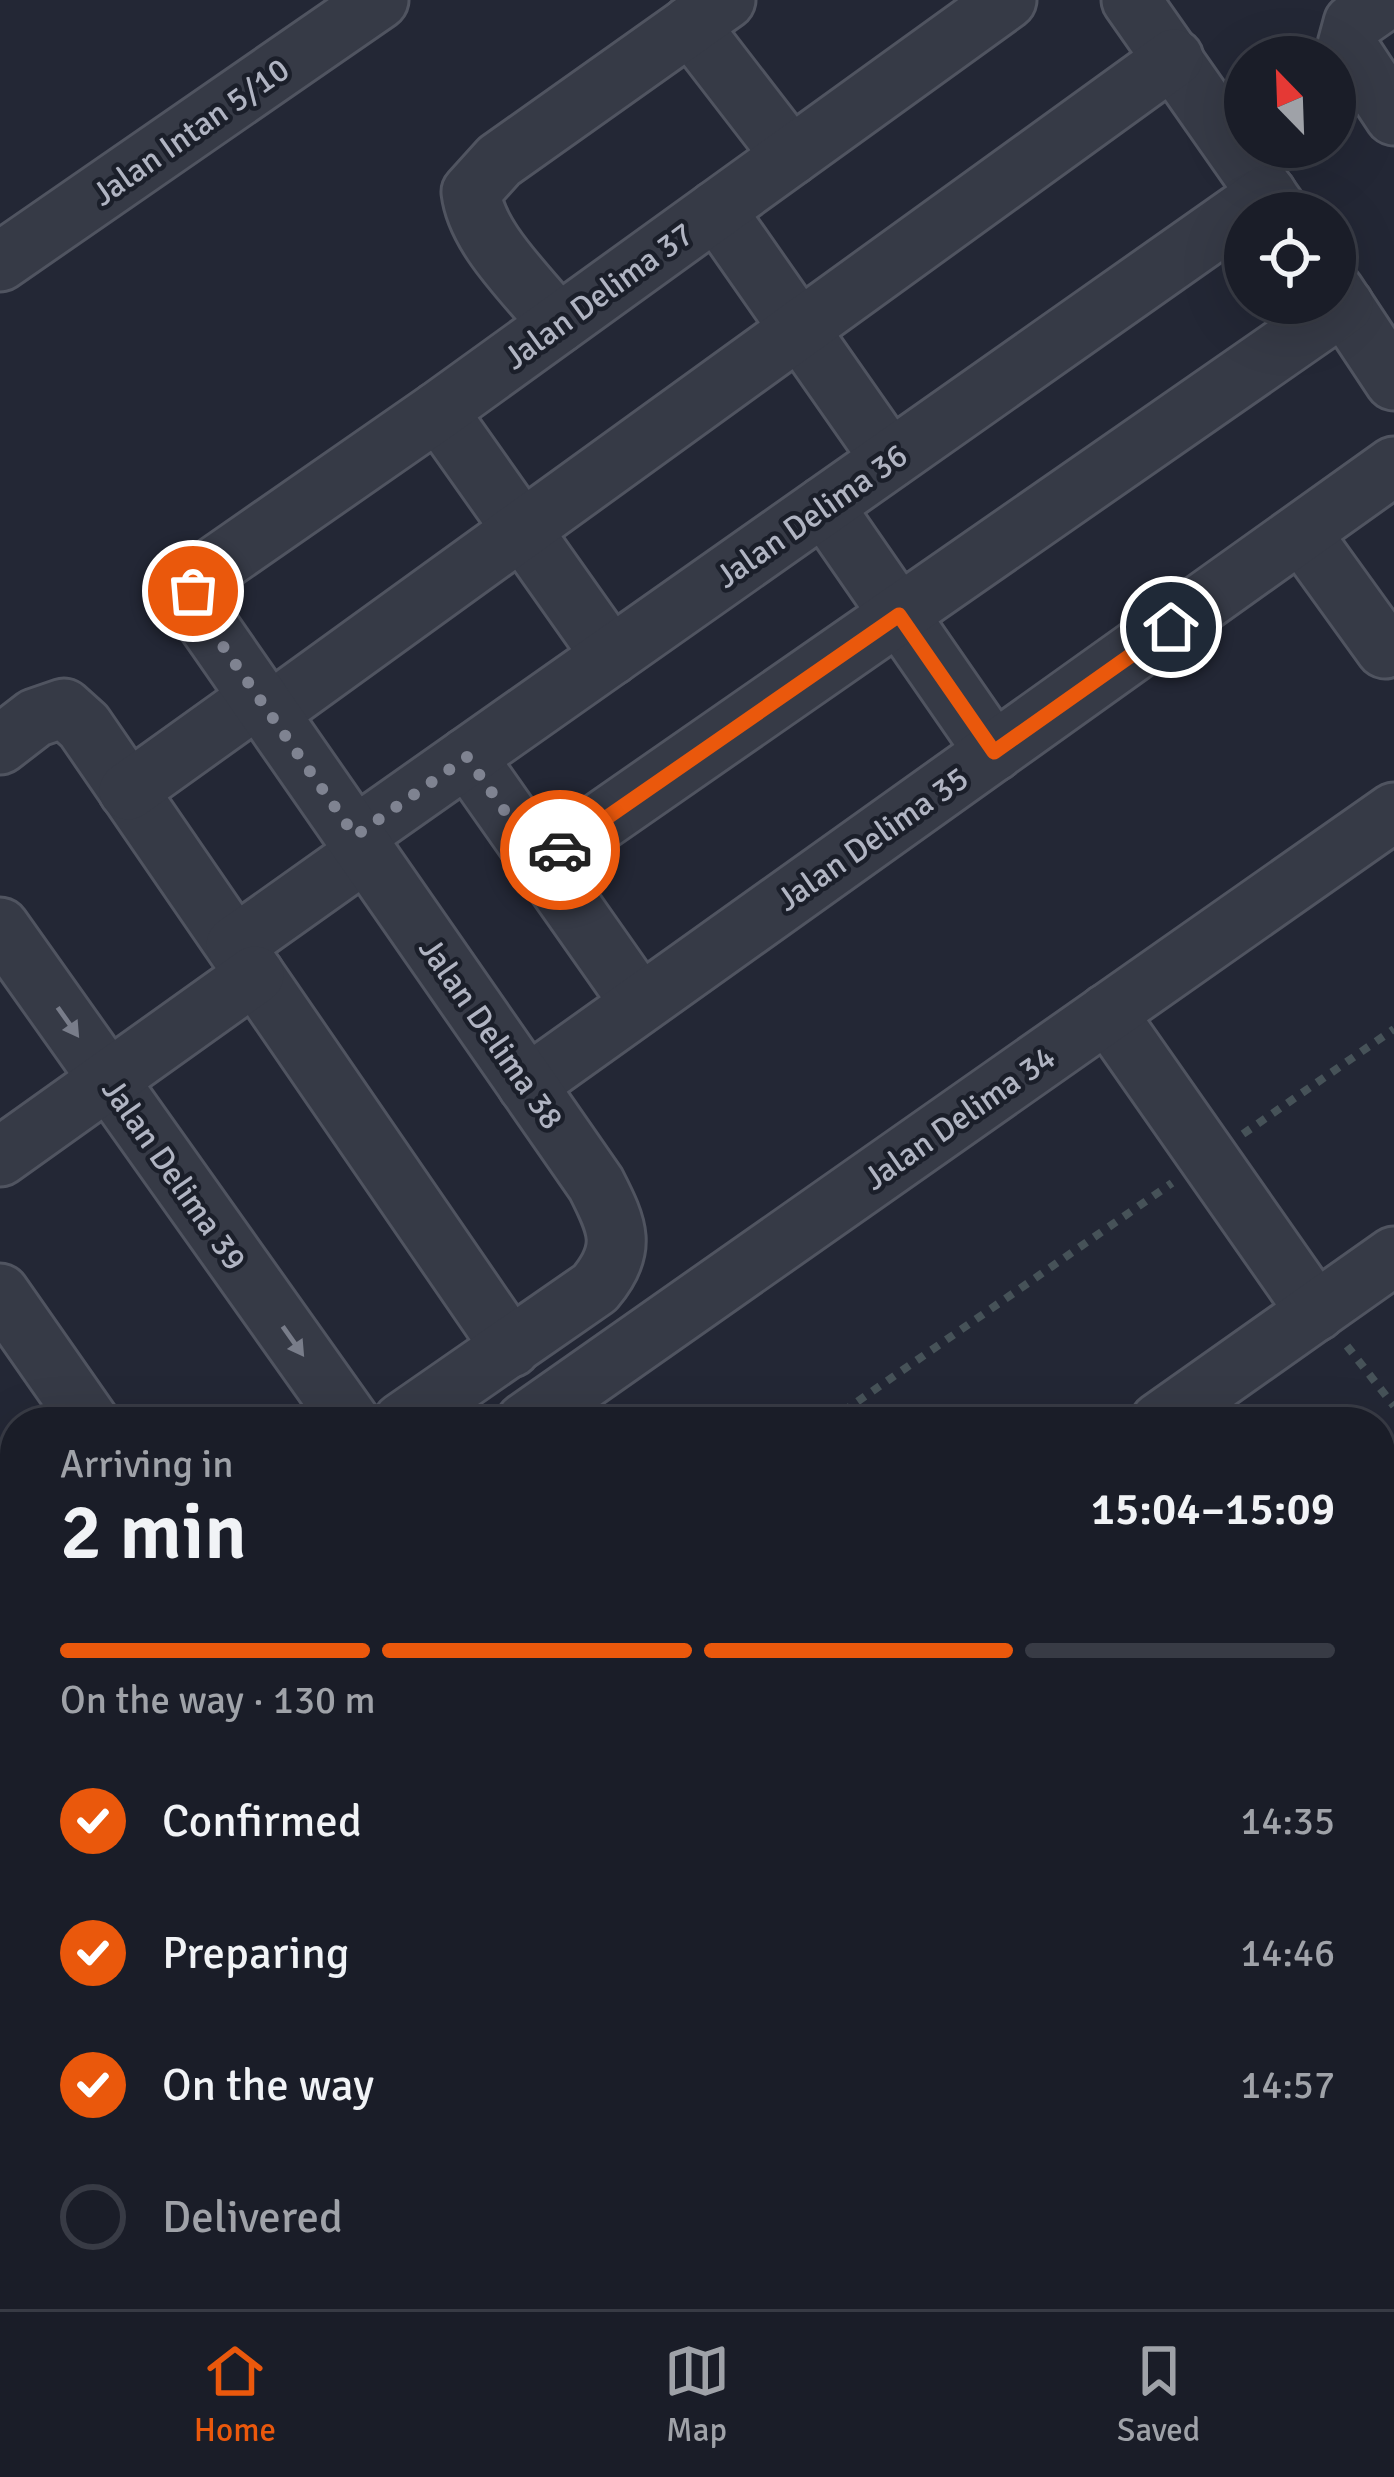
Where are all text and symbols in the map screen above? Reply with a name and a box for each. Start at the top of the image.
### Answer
north arrow [1224,36,1356,168]
map controls [1224,36,1356,324]
street label: Jalan Intan 5/10 [84,49,297,215]
button: locate [1224,192,1356,324]
street label: Jalan Delima 37 [496,214,702,379]
street label: Jalan Delima 36 [708,435,916,597]
pin [142,540,244,642]
icon: bag [160,558,226,624]
pin [1120,576,1222,678]
icon: home [1138,594,1204,660]
street label: Jalan Delima 35 [769,758,977,920]
courier [500,790,620,910]
icon: car [527,817,593,883]
street label: Jalan Delima 38 [410,930,572,1138]
one-way arrow [55,1006,79,1038]
street label: Jalan Delima 34 [856,1037,1064,1199]
street label: Jalan Delima 39 [93,1071,255,1279]
one-way arrow [281,1324,304,1357]
text: Arriving in [60,1440,234,1488]
text: 15:04–15:09 [1091,1482,1335,1537]
text: 2 min [60,1485,247,1581]
text: On the way · 130 m [60,1676,376,1724]
icon: check [60,1788,126,1854]
text: Confirmed [162,1794,362,1849]
text: 14:35 [1240,1797,1335,1845]
icon: check [60,1920,126,1986]
text: Preparing [162,1926,350,1981]
text: 14:46 [1240,1929,1335,1977]
icon: check [60,2052,126,2118]
text: On the way [162,2058,374,2113]
text: 14:57 [1240,2061,1335,2109]
text: Delivered [162,2190,343,2245]
tab: Home [194,2338,276,2451]
tab: Map [664,2338,730,2451]
tab: Saved [1117,2338,1200,2451]

